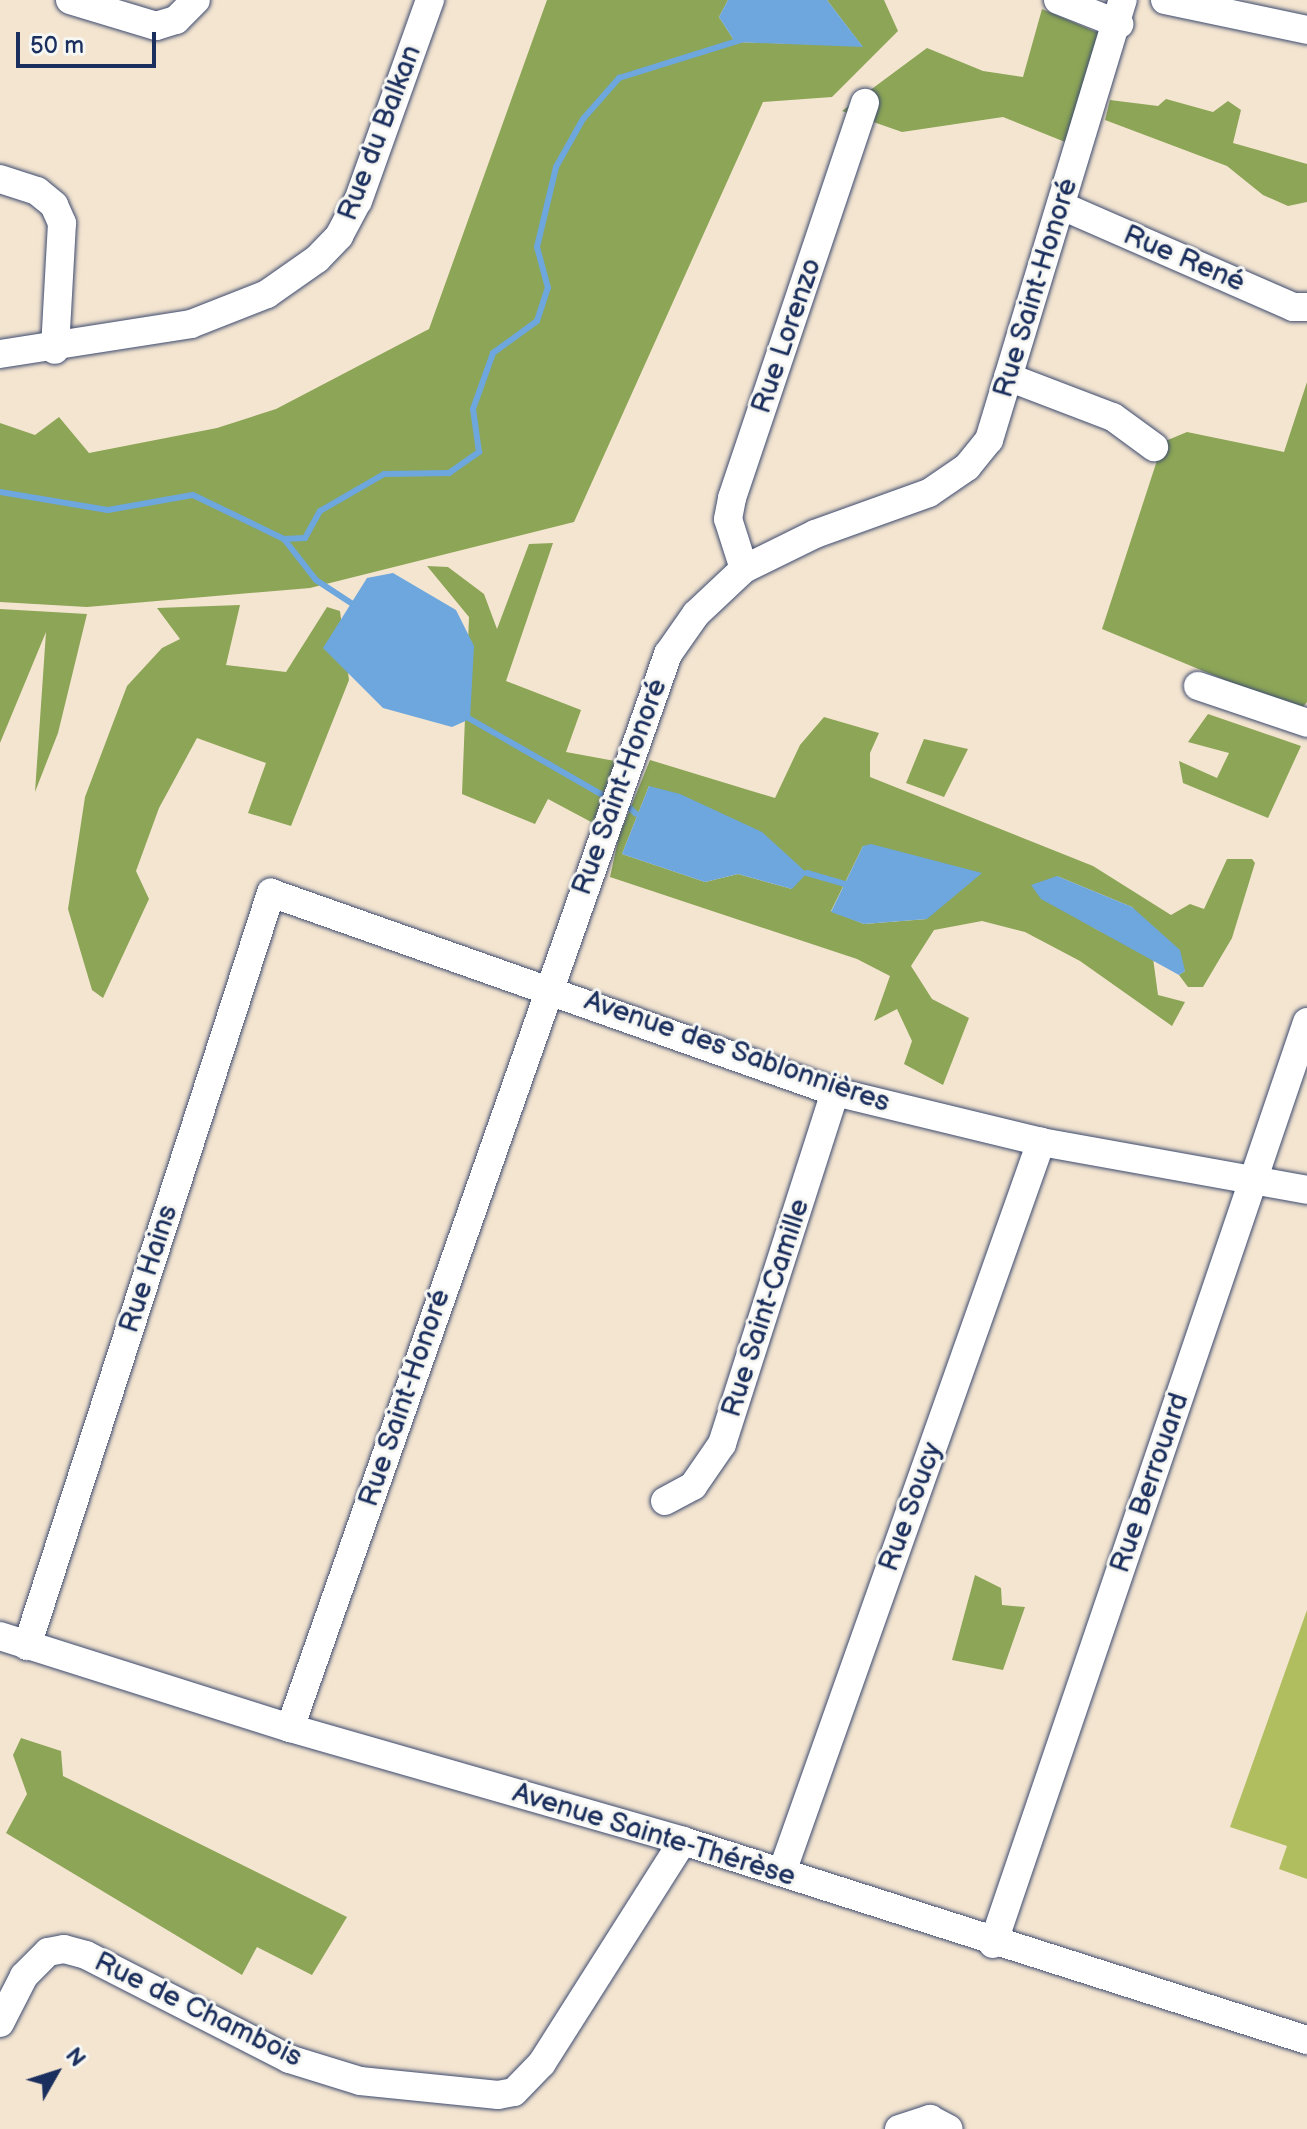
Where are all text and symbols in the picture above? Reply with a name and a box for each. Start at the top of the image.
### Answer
scale bar [20,16,160,66]
text: 50 m [30,31,84,60]
street label: Rue du Balkan [331,41,429,225]
street label: Rue Saint-Honoré [987,174,1085,402]
street label: Rue René [1118,218,1250,300]
street label: Rue Lorenzo [745,254,829,418]
street label: Rue Saint-Honoré [565,674,675,900]
street label: Avenue des Sablonnières [580,984,894,1120]
street label: Rue Saint-Camille [715,1194,817,1422]
street label: Rue Hains [113,1201,185,1337]
street label: Rue Saint-Honoré [352,1285,458,1511]
street label: Rue Berrouard [1104,1389,1196,1577]
street label: Rue Soucy [872,1438,950,1576]
street label: Avenue Sainte-Thérèse [508,1776,800,1894]
street label: Rue de Chambois [89,1945,307,2075]
north arrow [16,2033,96,2113]
text: N [59,2043,91,2073]

